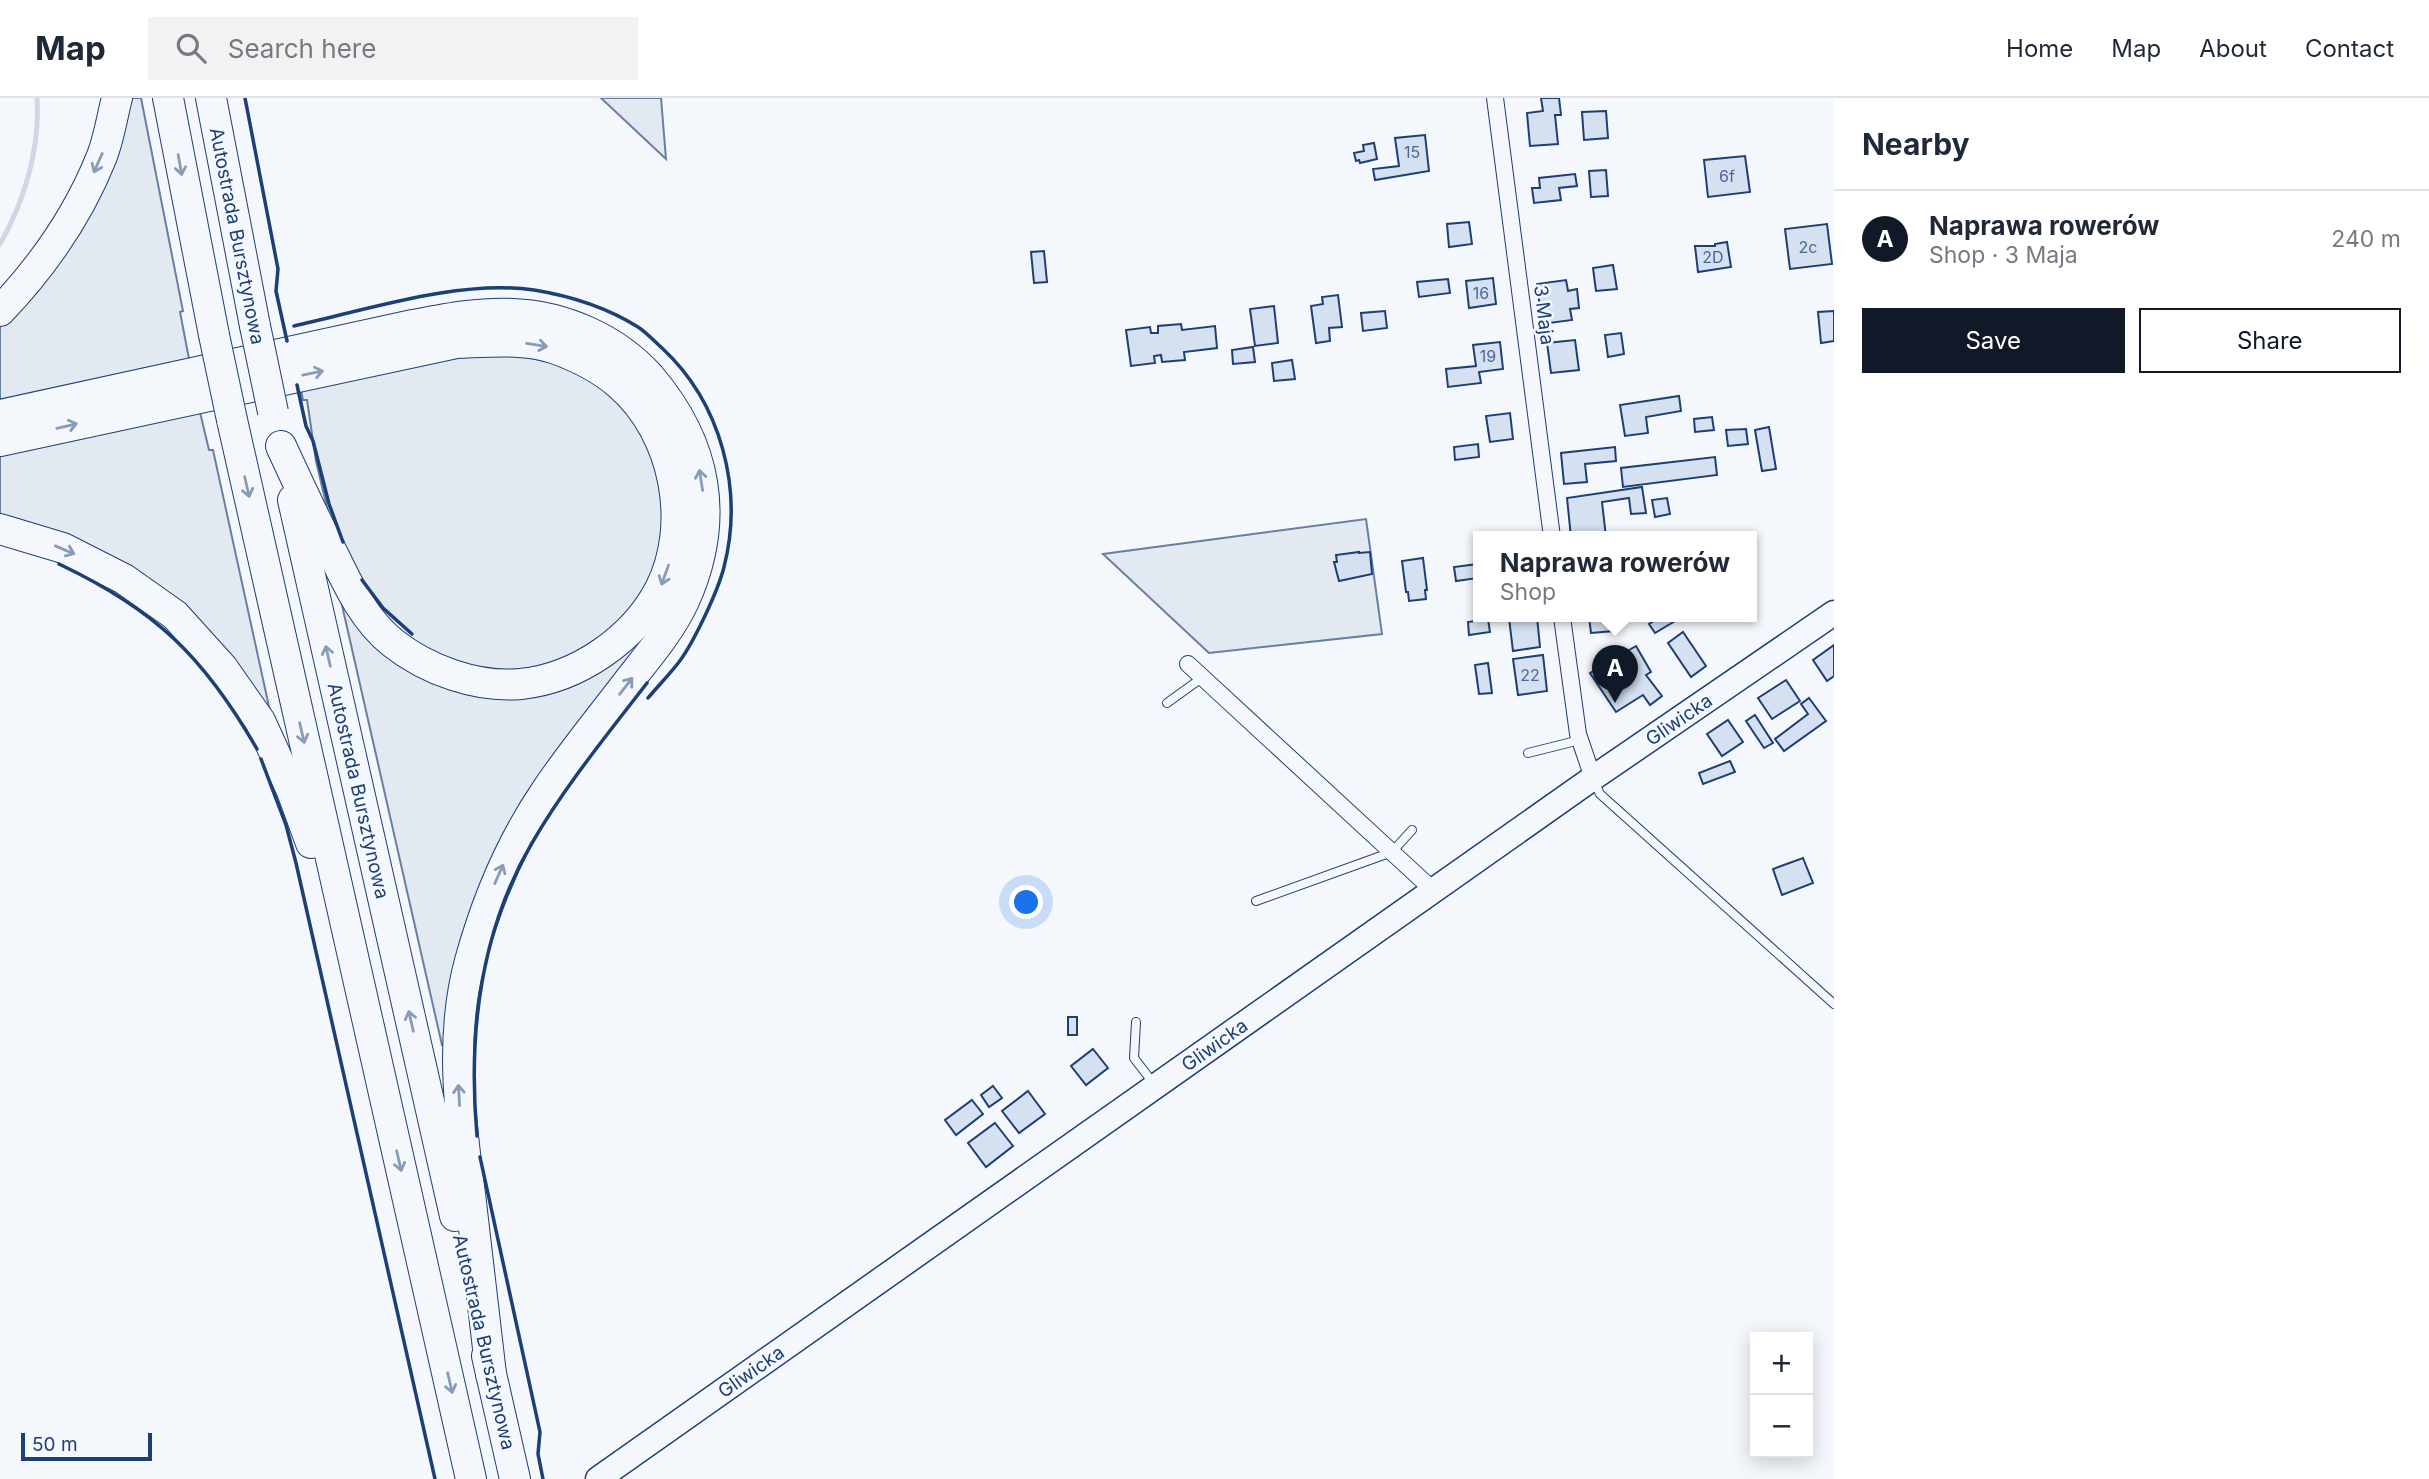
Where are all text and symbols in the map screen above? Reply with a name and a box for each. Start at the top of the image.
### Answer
search box [148,17,638,80]
text: Map [35,28,106,68]
icon: search [172,29,210,67]
text: Search here [228,33,376,64]
text: Home [2006,34,2073,63]
text: Map [2111,34,2161,63]
text: About [2199,34,2267,63]
text: Contact [2305,34,2394,63]
street label: Autostrada Bursztynowa [205,126,269,346]
text: Nearby [1862,126,1970,162]
house number: 15 [1404,142,1420,162]
one-way arrow [91,152,104,174]
one-way arrow [174,153,188,176]
house number: 6f [1719,166,1735,186]
text: Naprawa rowerów [1929,210,2159,241]
text: A [1876,225,1894,253]
text: 240 m [2331,225,2401,253]
house number: 2c [1799,237,1817,257]
text: Shop · 3 Maja [1929,241,2078,269]
house number: 2D [1702,247,1724,267]
house number: 16 [1473,283,1489,303]
street label: 3 Maja [1529,284,1559,346]
button: Save [1862,308,2125,373]
button: Share [2139,308,2401,373]
one-way arrow [525,339,548,352]
house number: 19 [1480,346,1496,366]
one-way arrow [301,365,324,379]
one-way arrow [55,418,78,432]
one-way arrow [694,469,707,492]
one-way arrow [241,475,255,498]
popup [1473,531,1757,622]
one-way arrow [53,544,75,557]
text: Naprawa rowerów [1500,547,1730,578]
one-way arrow [658,564,670,586]
text: Shop [1500,578,1556,606]
one-way arrow [321,645,335,668]
pin: A [1592,645,1638,703]
house number: 22 [1520,665,1540,685]
one-way arrow [618,677,633,695]
street label: Autostrada Bursztynowa [323,680,394,901]
street label: Gliwicka [1641,688,1716,750]
one-way arrow [296,721,310,744]
one-way arrow [494,864,507,885]
your location [1009,885,1043,919]
one-way arrow [404,1010,417,1033]
street label: Gliwicka [1177,1014,1252,1076]
one-way arrow [452,1084,465,1107]
one-way arrow [393,1149,406,1172]
street label: Autostrada Bursztynowa [448,1232,520,1452]
map controls [1750,1332,1813,1458]
button: + [1750,1332,1813,1395]
street label: Gliwicka [713,1340,788,1402]
one-way arrow [443,1371,457,1394]
button: − [1750,1395,1813,1458]
scale bar [21,1430,152,1462]
text: 50 m [32,1433,78,1456]

